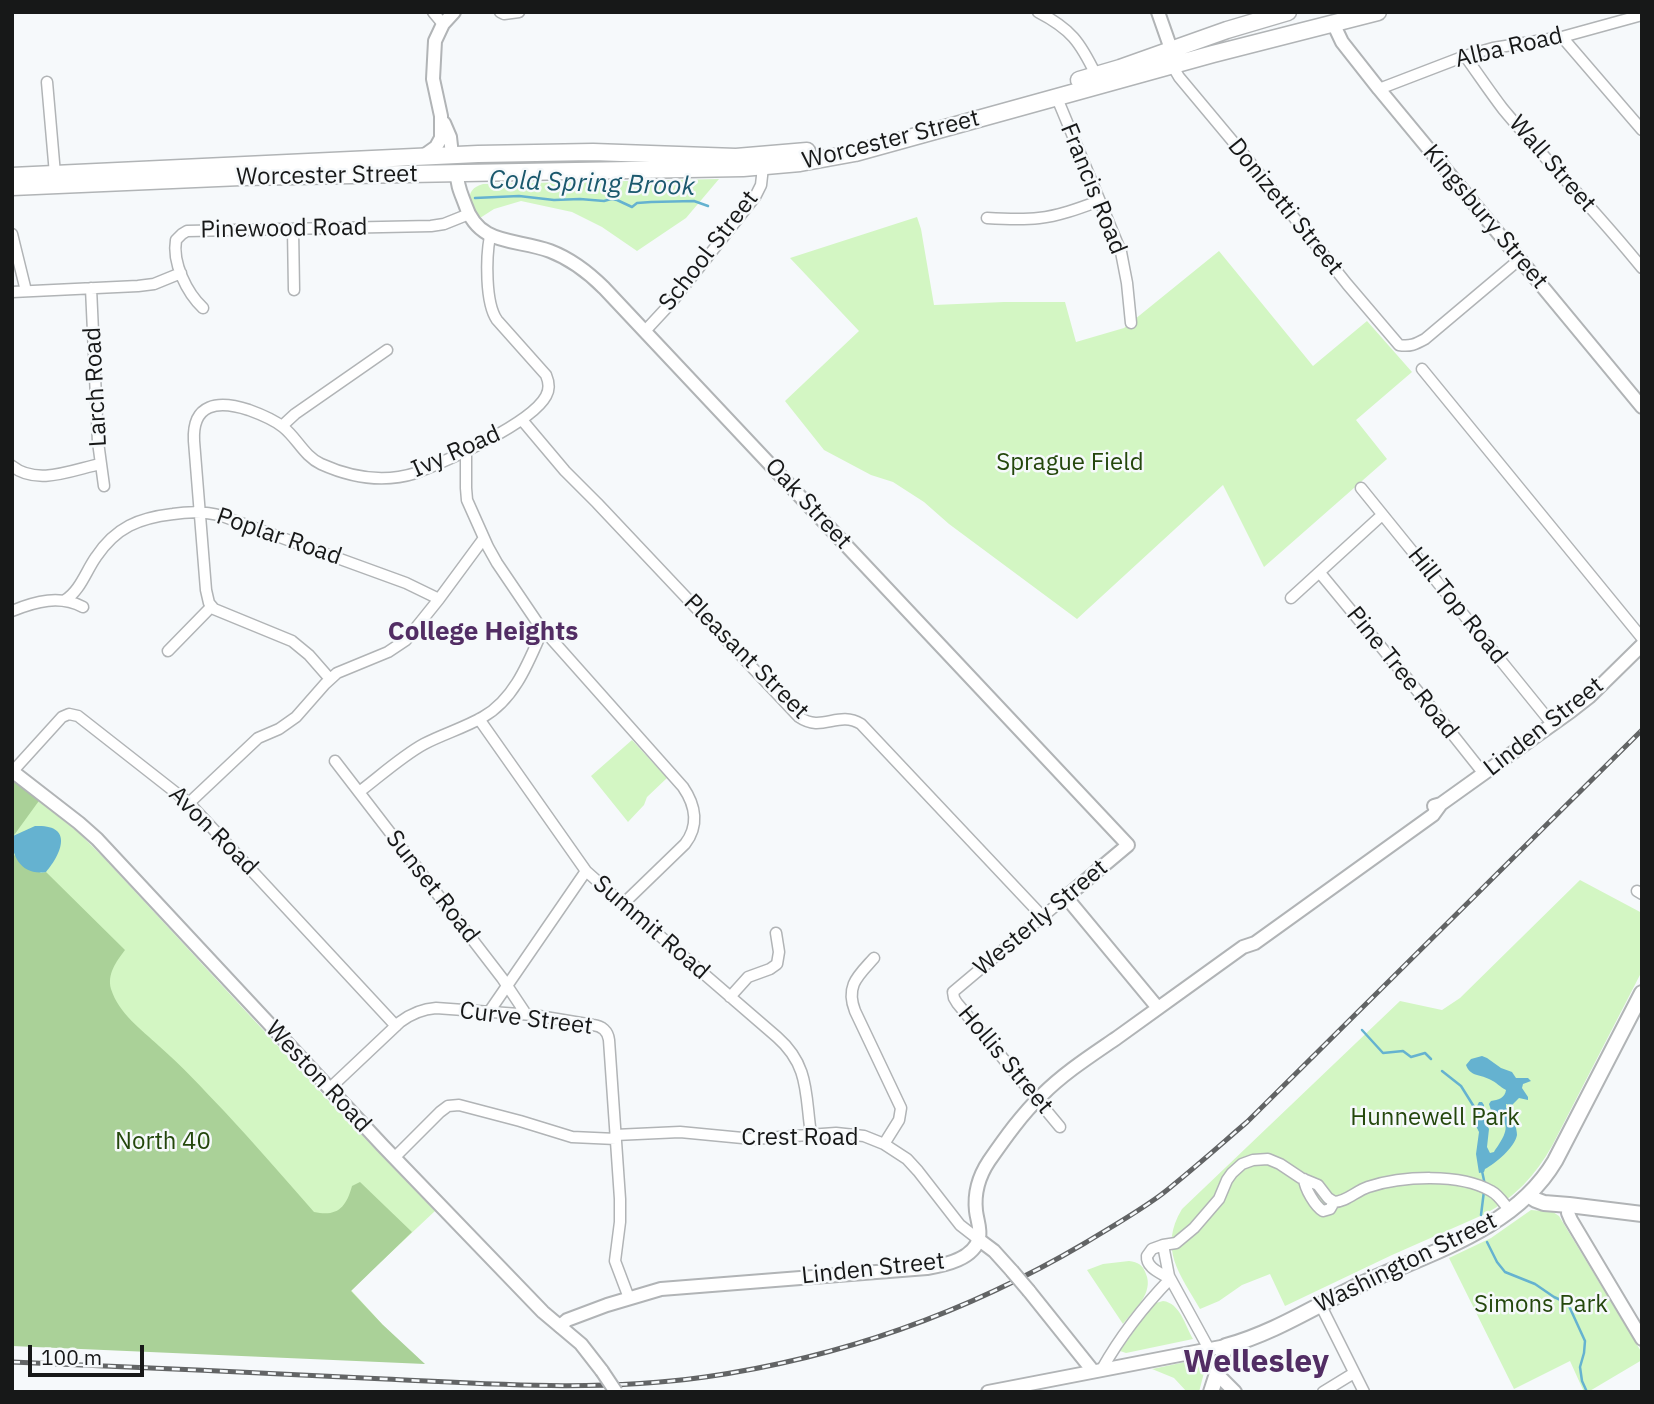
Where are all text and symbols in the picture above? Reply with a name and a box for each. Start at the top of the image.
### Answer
street label: Alba Road [1452,22,1566,74]
street label: Worcester Street [799,104,983,176]
street label: Wall Street [1502,110,1602,218]
street label: Francis Road [1054,119,1132,259]
street label: Donizetti Street [1221,133,1349,281]
street label: Kingsbury Street [1416,139,1554,295]
street label: Worcester Street [236,160,418,192]
water label: Cold Spring Brook [488,165,696,203]
street label: School Street [653,185,765,317]
street label: Pinewood Road [200,213,368,245]
street label: Larch Road [78,326,114,448]
street label: Ivy Road [407,420,505,484]
park label: Sprague Field [996,449,1144,477]
street label: Oak Street [759,453,857,555]
street label: Poplar Road [213,502,345,572]
street label: Hill Top Road [1401,542,1513,670]
street label: Pleasant Street [677,588,815,726]
street label: Pine Tree Road [1340,601,1464,745]
district label: College Heights [388,616,578,648]
street label: Linden Street [1478,671,1610,783]
street label: Avon Road [162,780,264,882]
street label: Sunset Road [379,825,485,949]
street label: Westerly Street [968,854,1114,982]
street label: Summit Road [587,870,715,986]
street label: Curve Street [458,997,594,1041]
street label: Hollis Street [951,1000,1059,1120]
street label: Weston Road [259,1015,377,1139]
park label: Hunnewell Park [1350,1104,1520,1132]
street label: Crest Road [741,1124,859,1152]
park label: North 40 [115,1128,211,1156]
street label: Washington Street [1310,1207,1502,1319]
street label: Linden Street [800,1247,946,1291]
park label: Simons Park [1474,1291,1608,1319]
scale bar [32,1330,147,1374]
text: 100 m [41,1343,102,1371]
district label: Wellesley [1183,1344,1329,1382]

